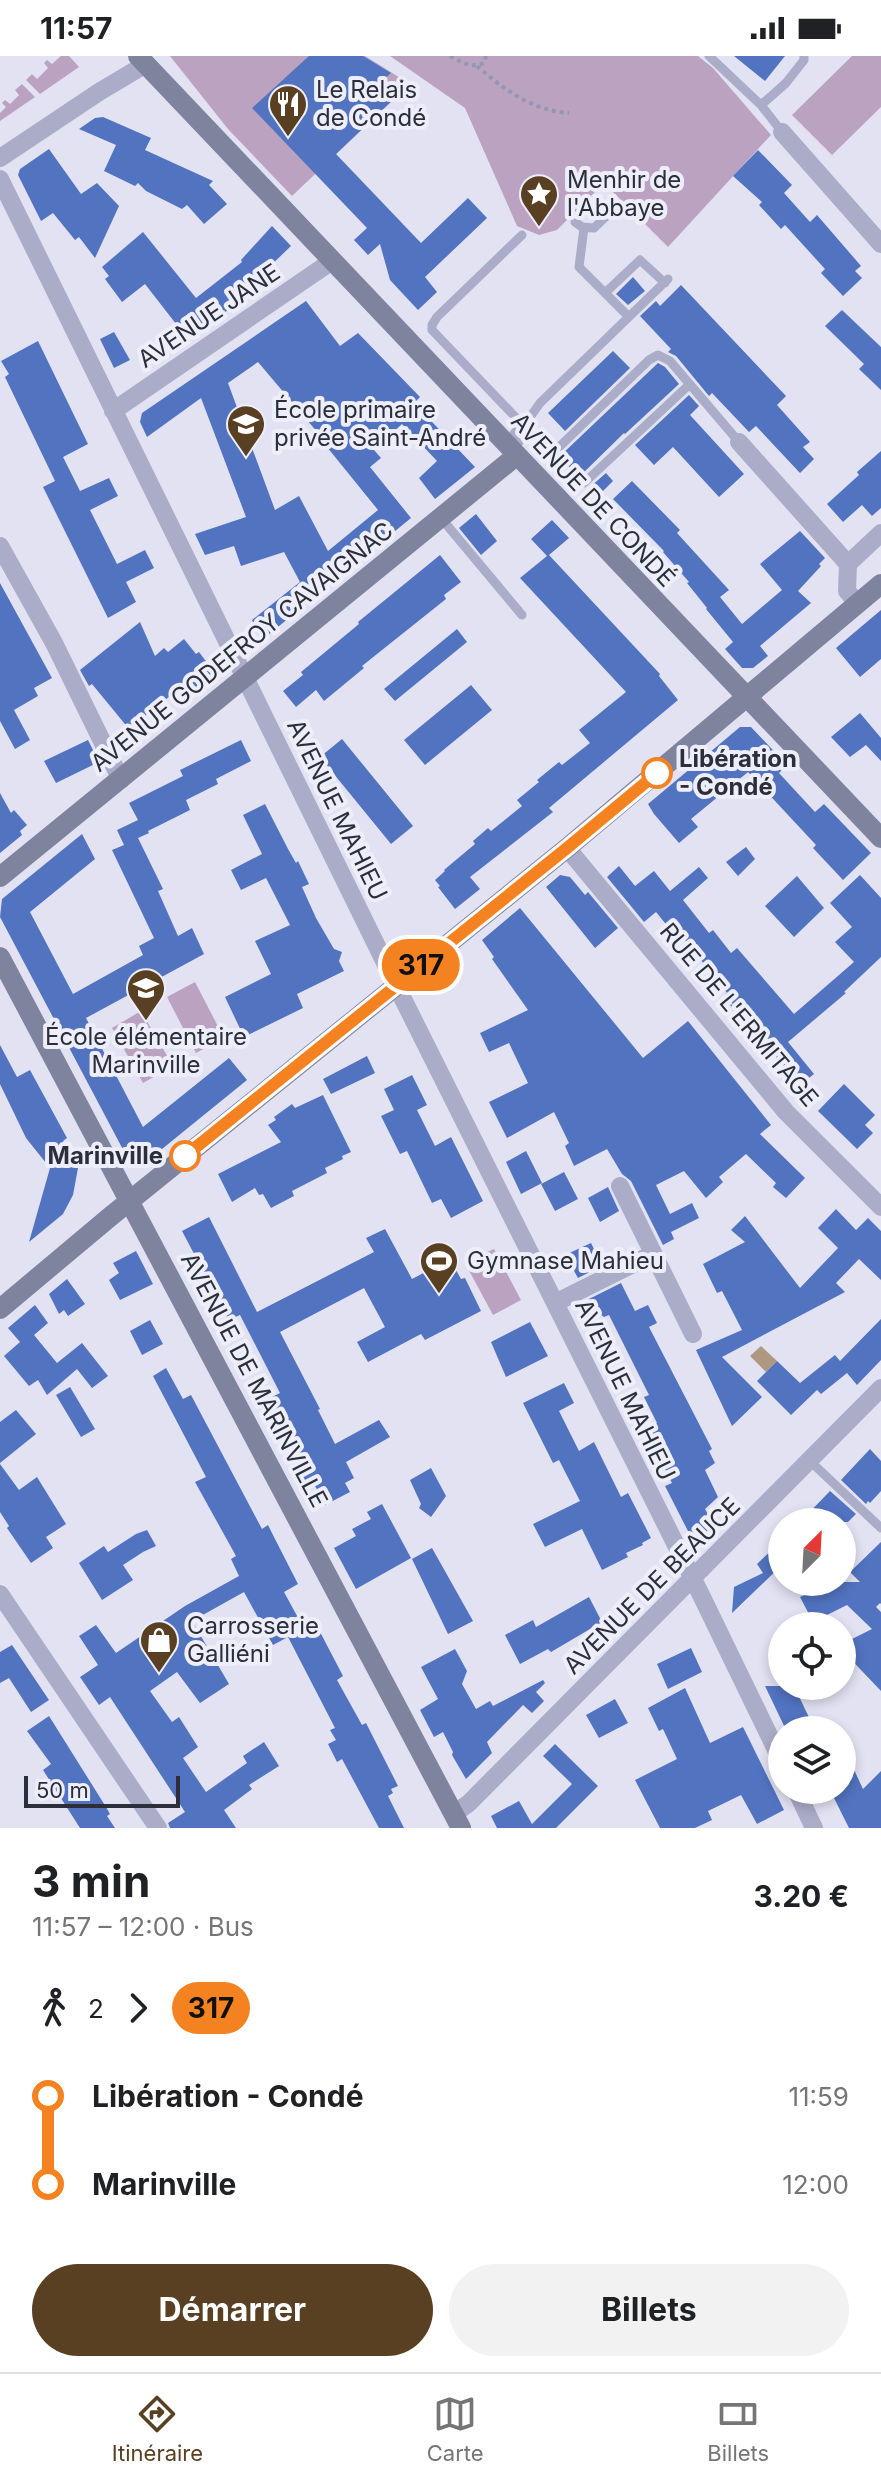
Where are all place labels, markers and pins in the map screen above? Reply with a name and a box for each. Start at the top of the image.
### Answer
place label: Le Relais de Condé [316,75,426,132]
restaurant icon: Le Relais de Condé [267,83,309,138]
place label: Menhir de l'Abbaye [567,165,681,222]
place icon: Menhir de l'Abbaye [518,173,560,228]
place label: École primaire privée Saint-André [274,394,486,452]
school or university icon: École primaire privée Saint-André [225,403,267,458]
place label: Libération - Condé [679,744,797,801]
marker: Libération - Condé [642,758,672,788]
school or university icon: École élémentaire Marinville [125,967,167,1022]
place label: École élémentaire Marinville [45,1021,247,1079]
place label: Marinville [48,1141,163,1170]
marker: Marinville [170,1141,200,1171]
sports icon: Gymnase Mahieu [418,1240,460,1295]
place label: Gymnase Mahieu [467,1246,664,1275]
place label: Carrosserie Galliéni [187,1611,319,1668]
shop icon: Carrosserie Galliéni [138,1619,180,1674]

